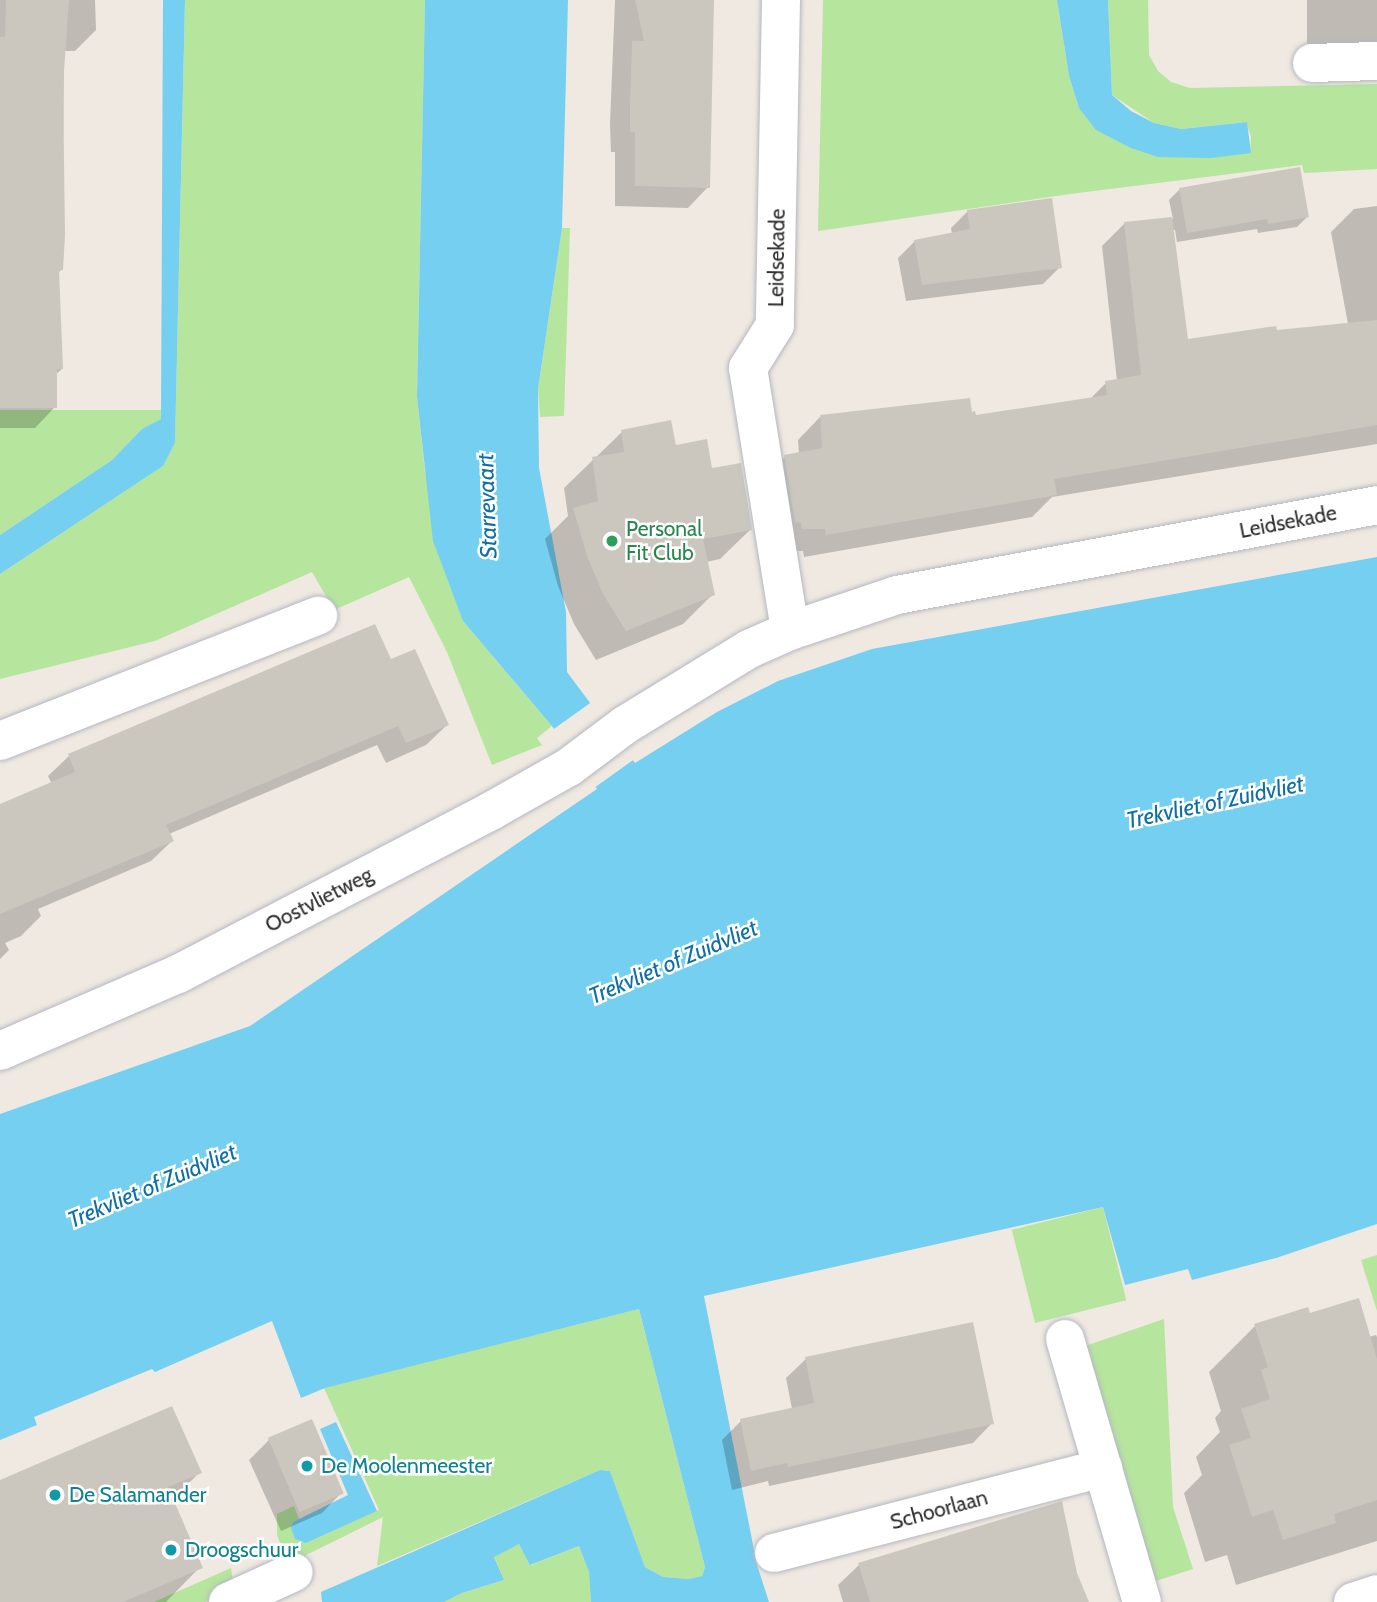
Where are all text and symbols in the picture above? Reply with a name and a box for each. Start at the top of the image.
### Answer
street label: Leidsekade [764,209,790,307]
water label: Starrevaart [471,453,503,559]
street label: Leidsekade [1237,500,1339,544]
place label: Personal Fit Club [626,516,702,566]
marker: Personal Fit Club [604,533,620,549]
water label: Trekvliet of Zuidvliet [1124,770,1306,834]
street label: Oostvlietweg [261,862,377,938]
water label: Trekvliet of Zuidvliet [585,914,761,1010]
water label: Trekvliet of Zuidvliet [64,1138,240,1234]
place label: De Moolenmeester [321,1453,492,1479]
marker: De Moolenmeester [299,1458,315,1474]
place label: De Salamander [69,1482,206,1508]
street label: Schoorlaan [888,1485,990,1535]
marker: De Salamander [47,1487,63,1503]
place label: Droogschuur [185,1537,298,1563]
marker: Droogschuur [163,1542,179,1558]

